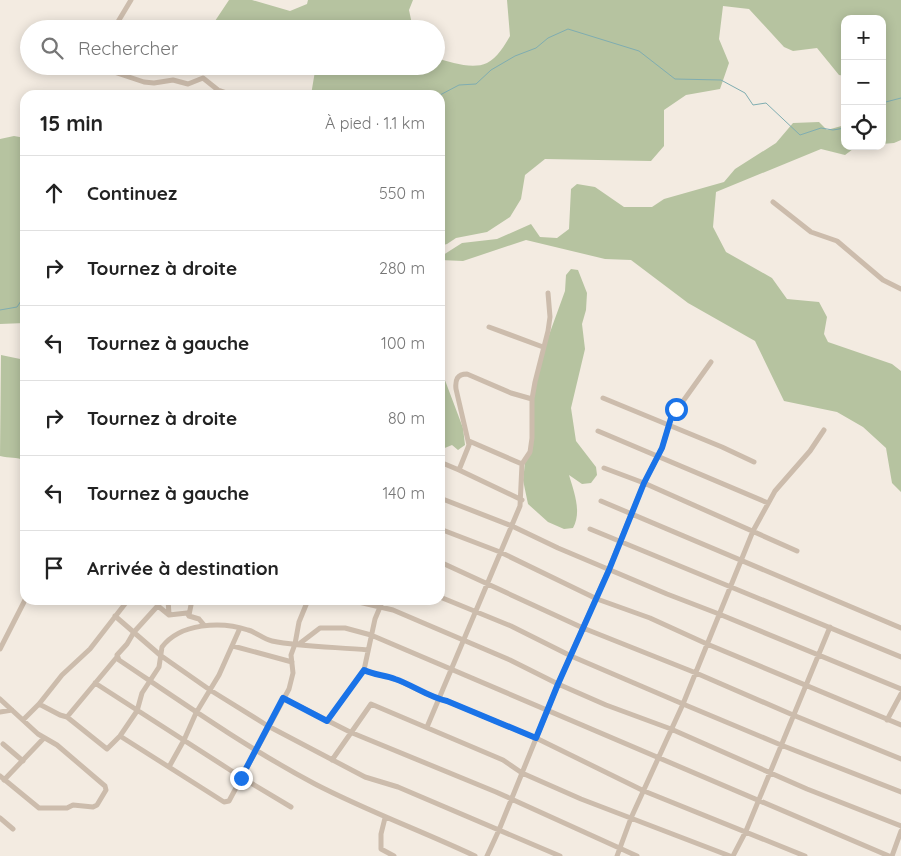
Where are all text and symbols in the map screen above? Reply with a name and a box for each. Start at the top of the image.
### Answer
map controls [841,15,886,150]
button: + [841,15,886,60]
search box [20,20,445,75]
icon: search [38,34,66,62]
text: Rechercher [78,36,178,60]
button: − [841,60,886,105]
button: locate [841,105,886,150]
text: 15 min [40,110,103,136]
text: À pied · 1.1 km [325,113,425,133]
icon: ahead [40,179,68,207]
text: Continuez [87,181,177,205]
text: 550 m [379,183,425,203]
icon: right [40,254,68,282]
text: Tournez à droite [87,256,237,280]
text: 280 m [379,258,425,278]
icon: left [40,329,68,357]
text: Tournez à gauche [87,331,249,355]
text: 100 m [381,333,425,353]
route start [665,398,688,421]
icon: right [40,404,68,432]
text: Tournez à droite [87,406,237,430]
text: 80 m [388,408,425,428]
icon: left [40,479,68,507]
text: Tournez à gauche [87,481,249,505]
text: 140 m [382,483,425,503]
icon: arrive [40,554,68,582]
text: Arrivée à destination [87,556,279,580]
route end [230,767,253,790]

